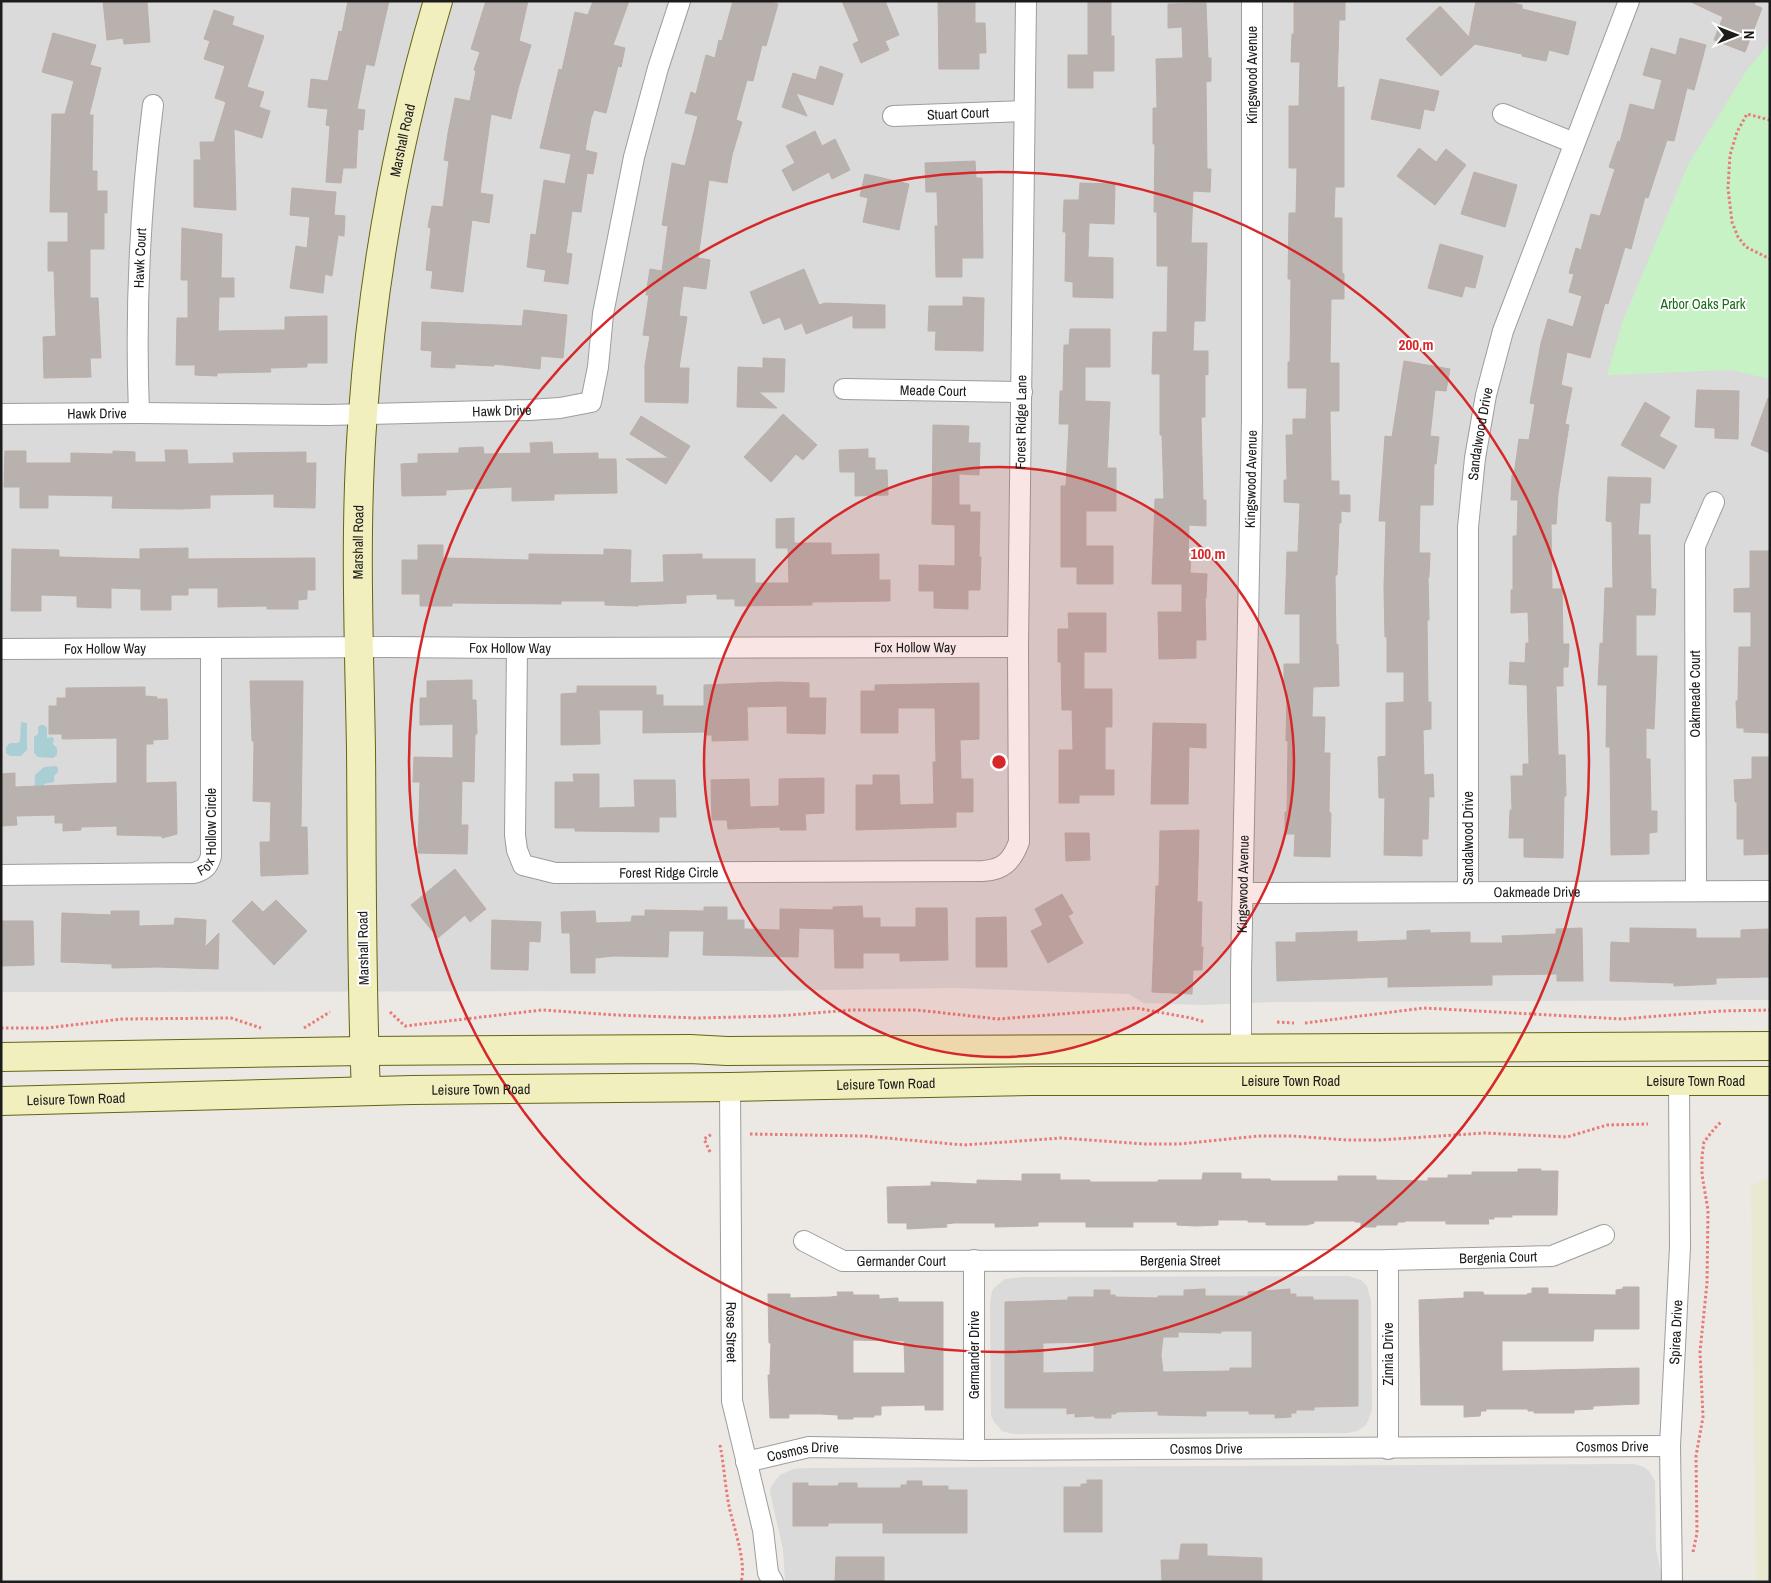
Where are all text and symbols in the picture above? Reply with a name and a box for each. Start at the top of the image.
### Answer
north arrow [1711,10,1761,60]
street label: Kingswood Avenue [1243,26,1261,124]
text: N [1740,31,1758,39]
street label: Marshall Road [386,102,419,178]
street label: Stuart Court [927,103,989,124]
street label: Hawk Court [129,228,150,288]
park label: Arbor Oaks Park [1660,295,1746,313]
text: 200 m [1399,334,1433,355]
street label: Forest Ridge Lane [1011,375,1030,470]
street label: Meade Court [900,381,966,400]
street label: Sandalwood Drive [1464,385,1497,481]
street label: Hawk Drive [472,401,532,420]
street label: Hawk Drive [67,404,127,423]
street label: Kingswood Avenue [1241,430,1261,528]
street label: Marshall Road [349,505,367,579]
text: 100 m [1191,543,1225,564]
street label: Fox Hollow Way [874,638,956,656]
street label: Fox Hollow Way [64,639,146,658]
street label: Fox Hollow Way [469,639,551,657]
street label: Oakmeade Court [1686,650,1704,738]
centre of rings [990,753,1008,771]
street label: Fox Hollow Circle [194,788,220,880]
street label: Sandalwood Drive [1459,791,1477,885]
street label: Kingswood Avenue [1233,835,1253,933]
street label: Forest Ridge Circle [619,863,718,882]
street label: Oakmeade Drive [1494,883,1580,901]
street label: Marshall Road [353,911,373,985]
street label: Leisure Town Road [1241,1072,1340,1090]
street label: Leisure Town Road [1646,1072,1745,1090]
street label: Leisure Town Road [836,1074,935,1094]
street label: Leisure Town Road [431,1080,530,1099]
street label: Leisure Town Road [26,1089,126,1109]
street label: Bergenia Court [1459,1247,1537,1267]
street label: Bergenia Street [1140,1251,1220,1269]
street label: Germander Court [856,1252,946,1270]
street label: Spirea Drive [1665,1299,1686,1365]
street label: Rose Street [722,1302,741,1362]
street label: Germander Drive [965,1311,983,1399]
street label: Zinnia Drive [1379,1322,1397,1386]
street label: Cosmos Drive [1576,1437,1649,1456]
street label: Cosmos Drive [765,1438,839,1466]
street label: Cosmos Drive [1170,1439,1243,1458]

